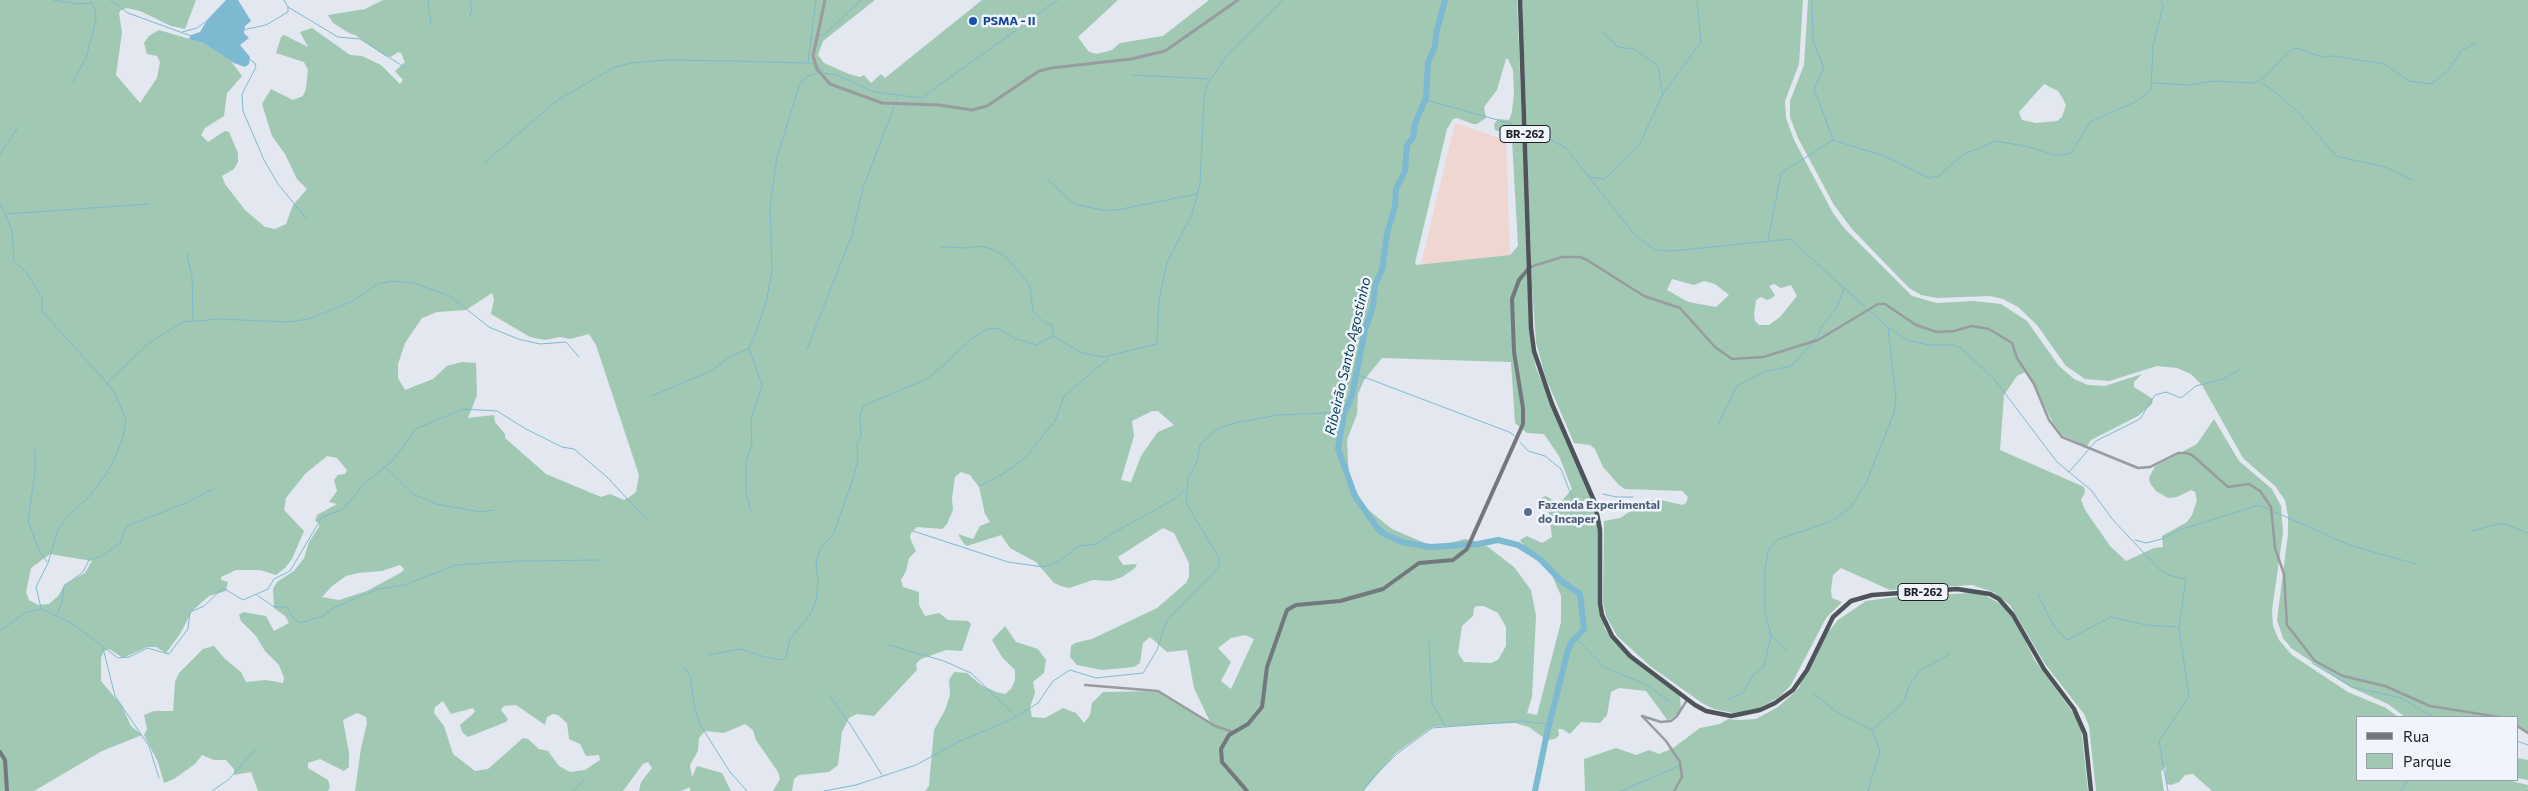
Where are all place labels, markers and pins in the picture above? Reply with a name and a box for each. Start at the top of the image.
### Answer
place label: PSMA - II [983,14,1035,28]
marker: PSMA - II [967,15,979,27]
place label: Fazenda Experimental do Incaper [1538,498,1660,526]
marker: Fazenda Experimental do Incaper [1522,506,1534,518]

